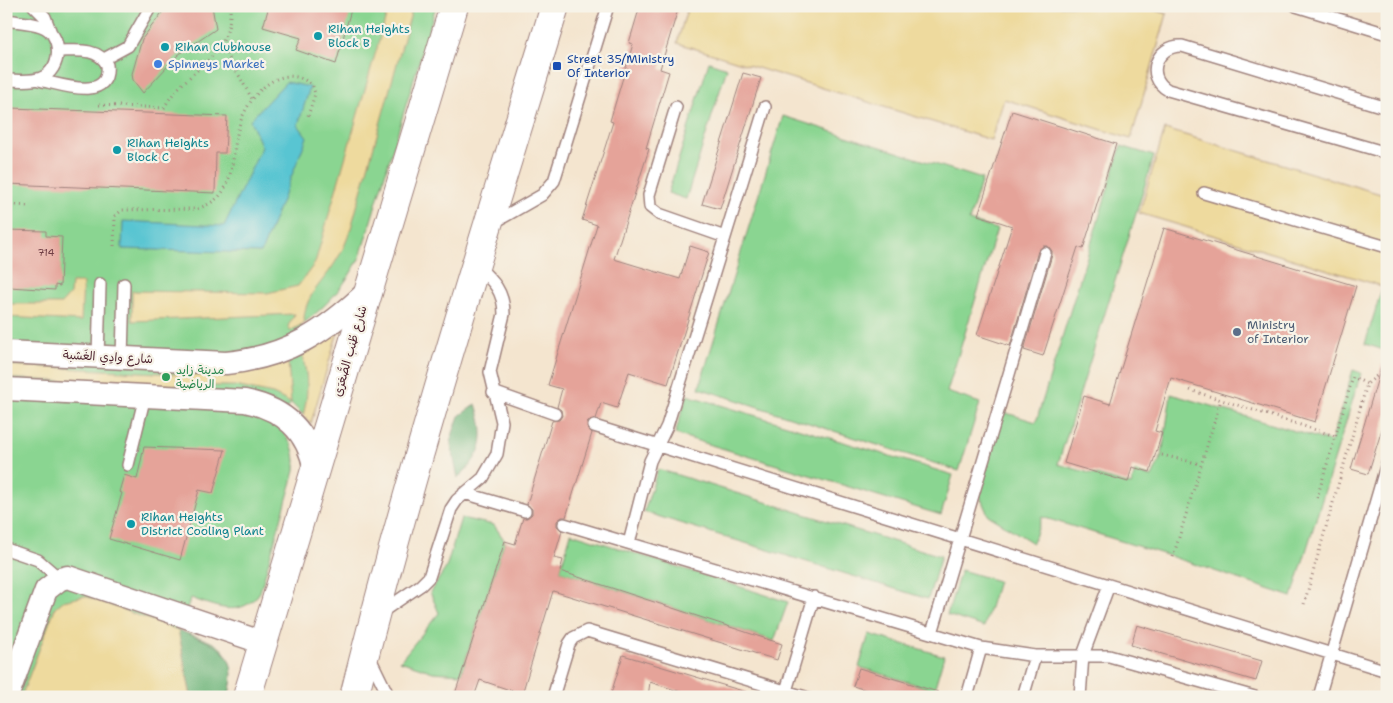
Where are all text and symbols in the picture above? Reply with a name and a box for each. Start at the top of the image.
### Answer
place label: Rihan Heights Block B [328,21,410,51]
marker: Rihan Heights Block B [312,30,324,42]
place label: Rihan Clubhouse [175,39,271,55]
marker: Rihan Clubhouse [159,41,171,53]
place label: Street 35/Ministry Of Interior [567,51,674,81]
place label: Spinneys Market [168,56,265,72]
marker: Spinneys Market [152,58,164,70]
marker: Street 35/Ministry Of Interior [551,60,563,72]
place label: Rihan Heights Block C [127,135,209,165]
marker: Rihan Heights Block C [111,144,123,156]
house number: 714 [37,246,55,259]
street label: شارع طُنب الصُّغرَى [328,303,372,399]
place label: Ministry of Interior [1247,317,1309,347]
marker: Ministry of Interior [1231,326,1243,338]
street label: شارع وادِي الغَشبة [63,347,153,368]
place label: مدينة زايد الرياضية [176,362,224,392]
marker: مدينة زايد الرياضية [160,371,172,383]
place label: Rihan Heights District Cooling Plant [141,509,264,539]
marker: Rihan Heights District Cooling Plant [125,518,137,530]

